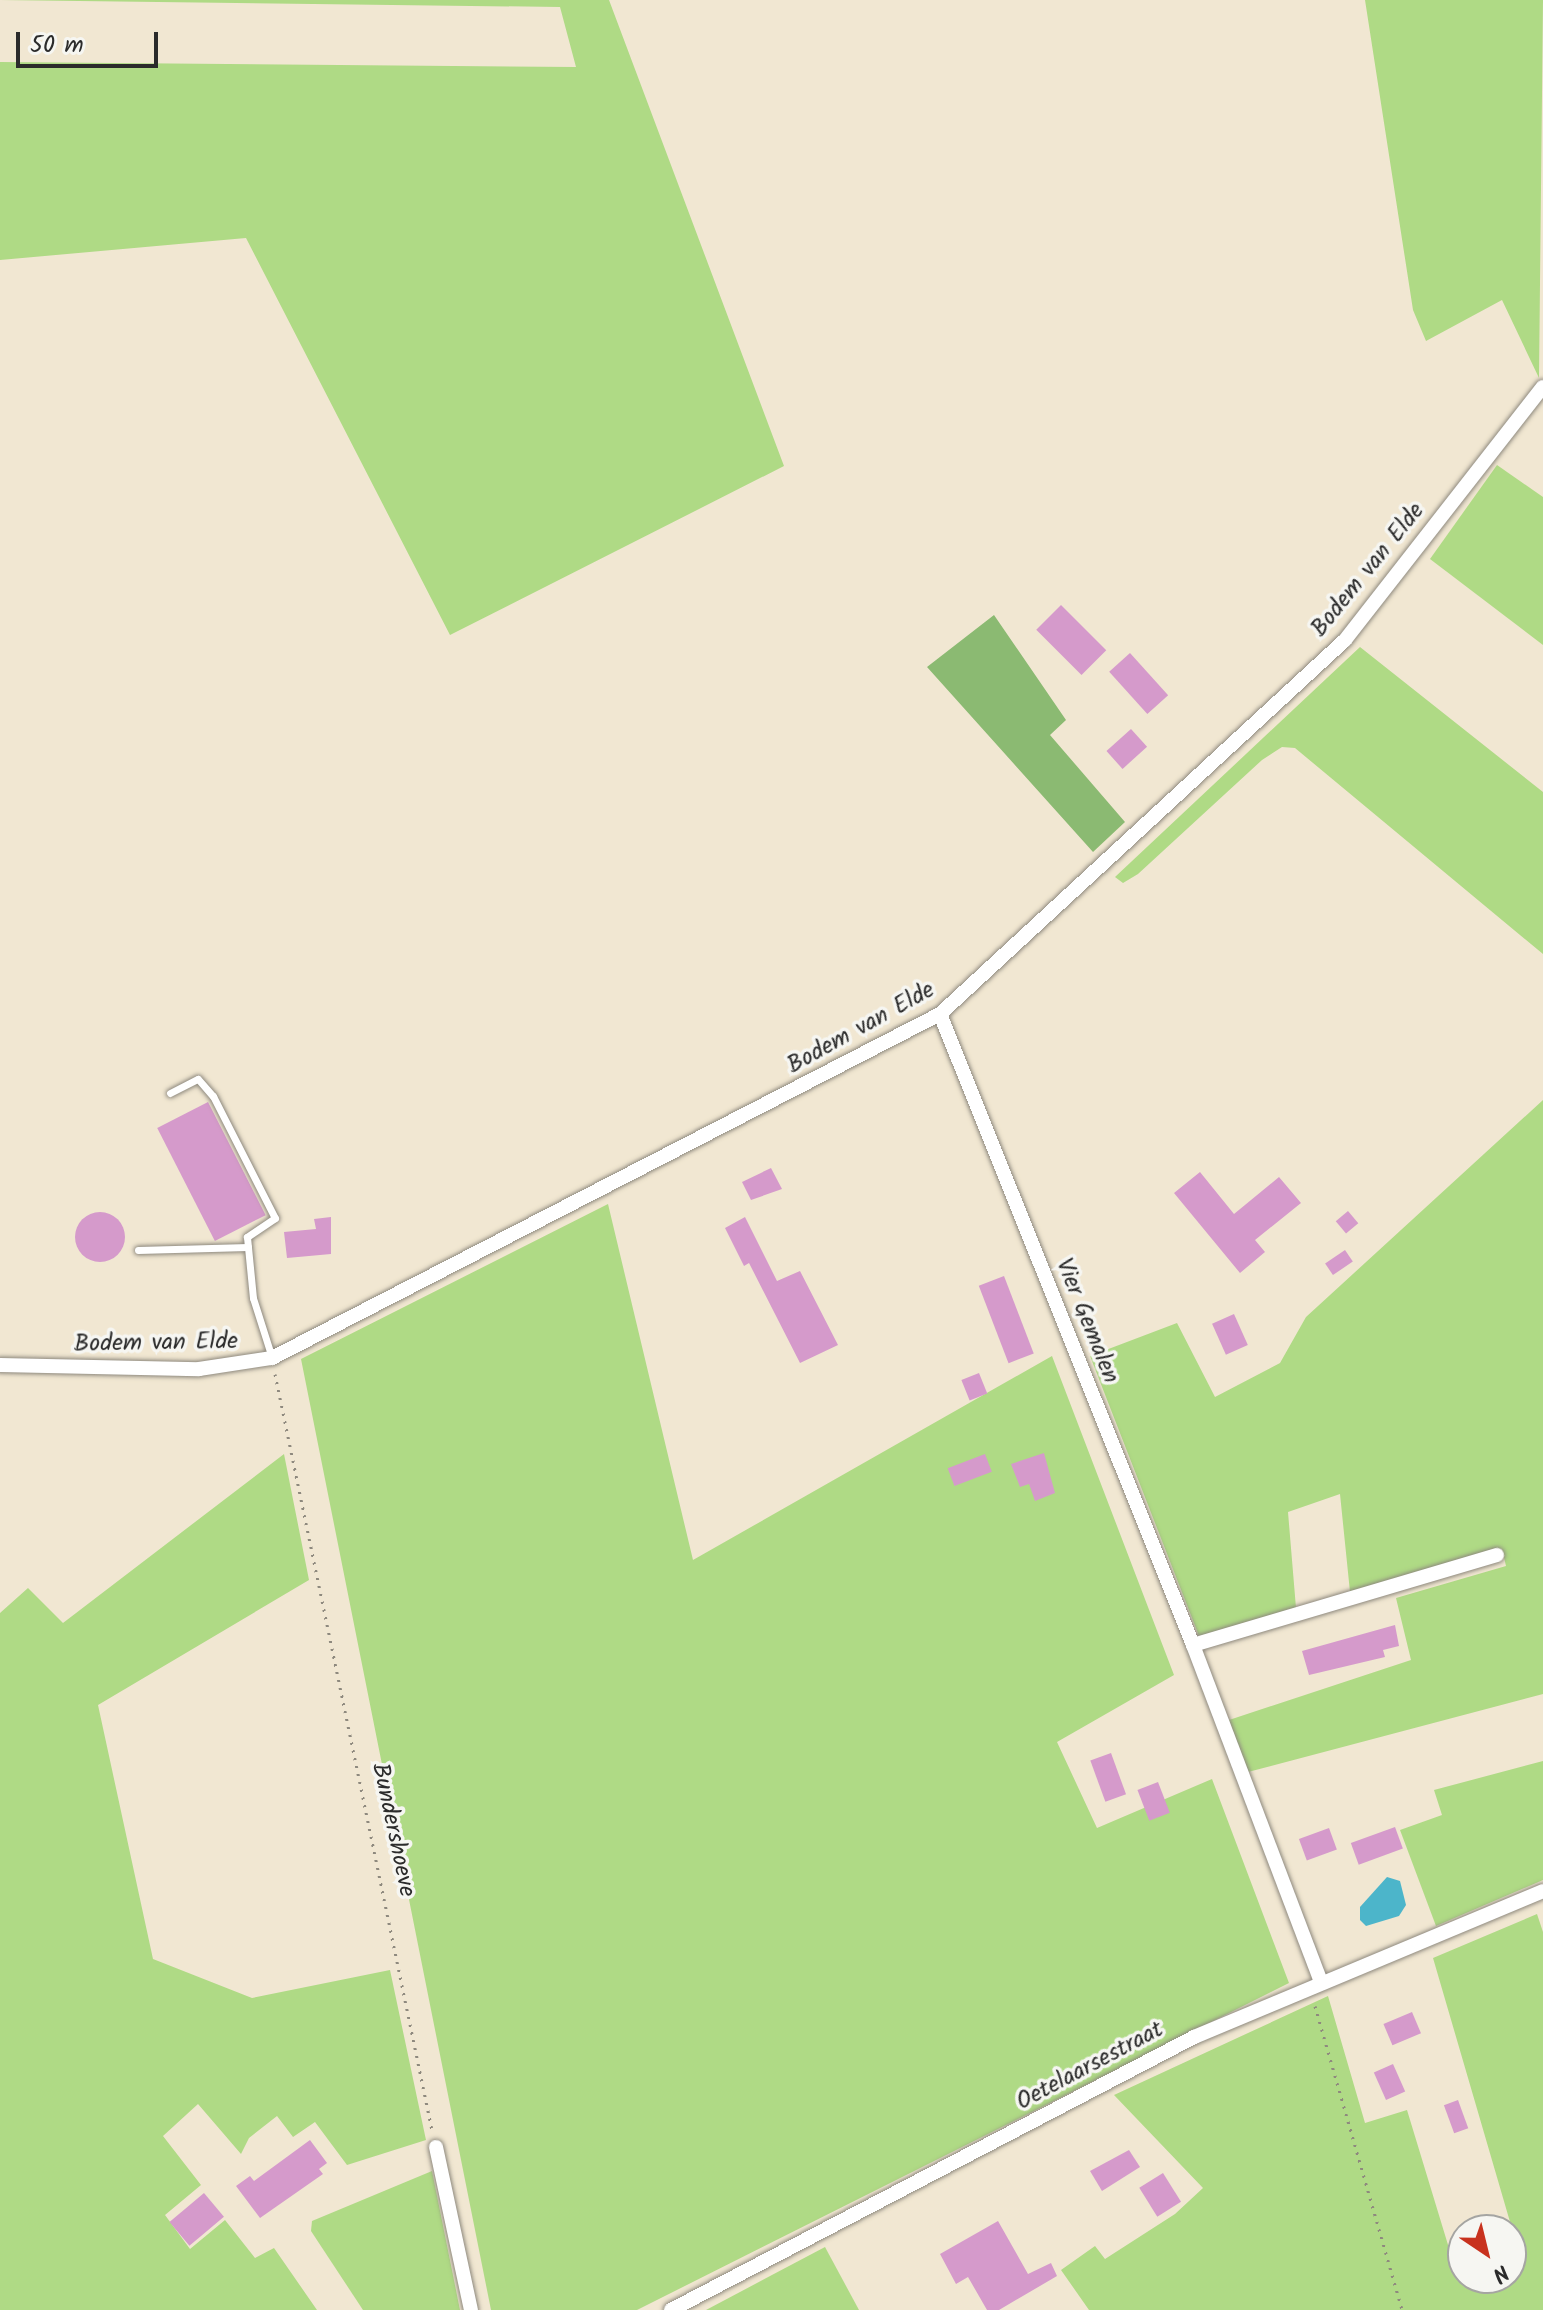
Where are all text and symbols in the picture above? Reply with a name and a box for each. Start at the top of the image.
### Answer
scale bar [20,16,162,66]
text: 50 m [30,26,84,65]
street label: Bodem van Elde [1305,497,1431,643]
street label: Bodem van Elde [782,976,940,1080]
street label: Vier Gemalen [1049,1254,1125,1388]
street label: Bodem van Elde [74,1327,238,1359]
street label: Bundershoeve [365,1760,421,1900]
street label: Oetelaarsestraat [1012,2015,1168,2117]
north arrow [1447,2214,1527,2294]
text: N [1484,2254,1516,2291]

